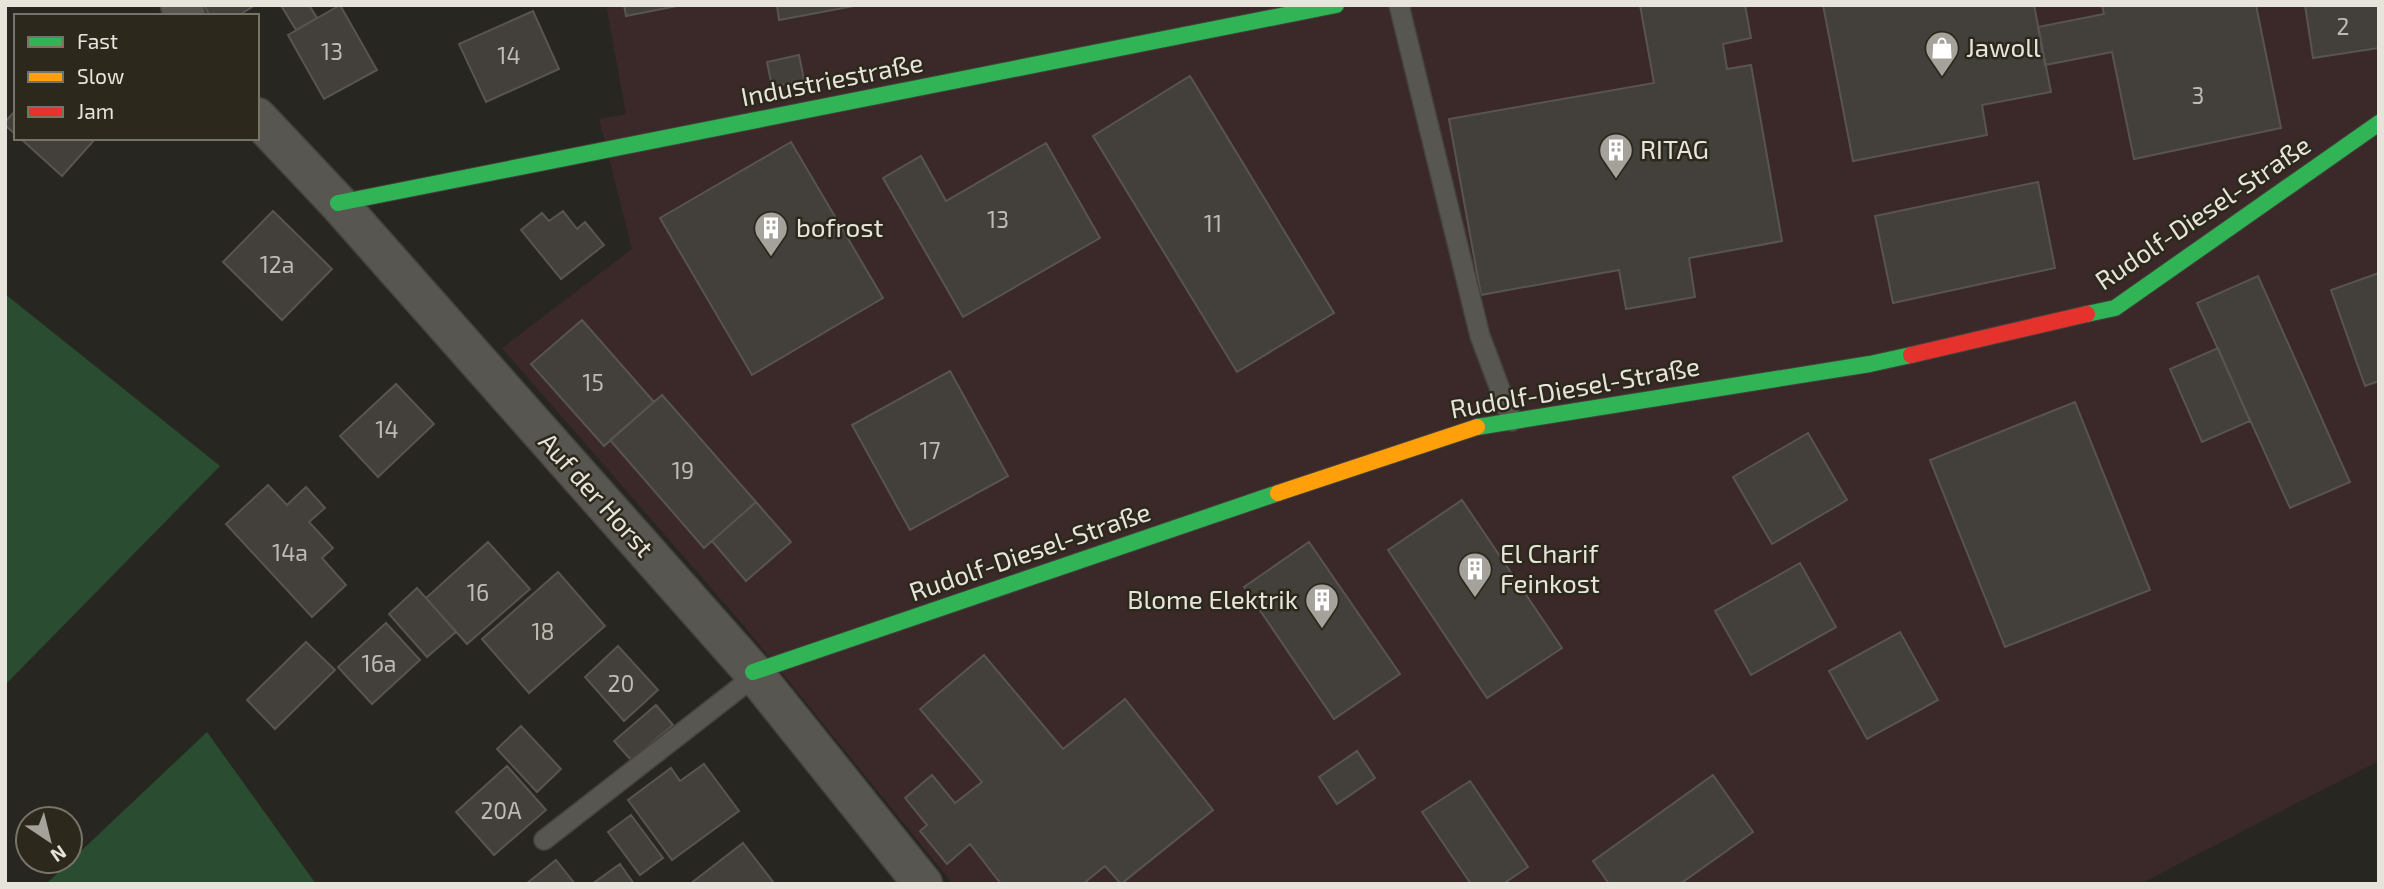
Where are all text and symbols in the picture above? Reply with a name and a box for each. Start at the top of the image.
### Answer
house number: 2 [2337,12,2349,40]
legend [14,14,259,140]
text: Fast [77,28,118,53]
shop icon: Jawoll [1923,29,1961,78]
place label: Jawoll [1966,31,2041,62]
house number: 13 [321,37,343,65]
house number: 14 [497,41,521,69]
street label: Industriestraße [738,46,925,111]
text: Slow [77,63,124,88]
house number: 3 [2192,81,2204,109]
text: Jam [77,98,114,123]
street label: Rudolf-Diesel-Straße [2089,128,2316,295]
building icon: RITAG [1597,131,1635,180]
place label: RITAG [1640,133,1709,164]
house number: 13 [987,205,1009,233]
building icon: bofrost [752,209,790,258]
house number: 11 [1204,209,1222,237]
place label: bofrost [796,211,884,242]
house number: 12a [260,250,294,278]
street label: Rudolf-Diesel-Straße [1448,349,1702,424]
house number: 15 [582,368,604,396]
house number: 14 [375,415,399,443]
street label: Auf der Horst [533,426,661,563]
house number: 17 [920,436,941,464]
house number: 19 [672,456,694,484]
street label: Rudolf-Diesel-Straße [905,495,1154,606]
place label: El Charif Feinkost [1500,537,1600,598]
house number: 14a [272,538,308,566]
building icon: El Charif Feinkost [1456,550,1494,599]
house number: 16 [467,578,489,606]
building icon: Blome Elektrik [1303,581,1341,630]
place label: Blome Elektrik [1127,583,1298,614]
house number: 18 [531,617,555,645]
house number: 16a [362,649,396,677]
house number: 20 [608,669,634,697]
house number: 20A [480,796,522,824]
north arrow [14,805,84,875]
text: N [47,841,71,868]

